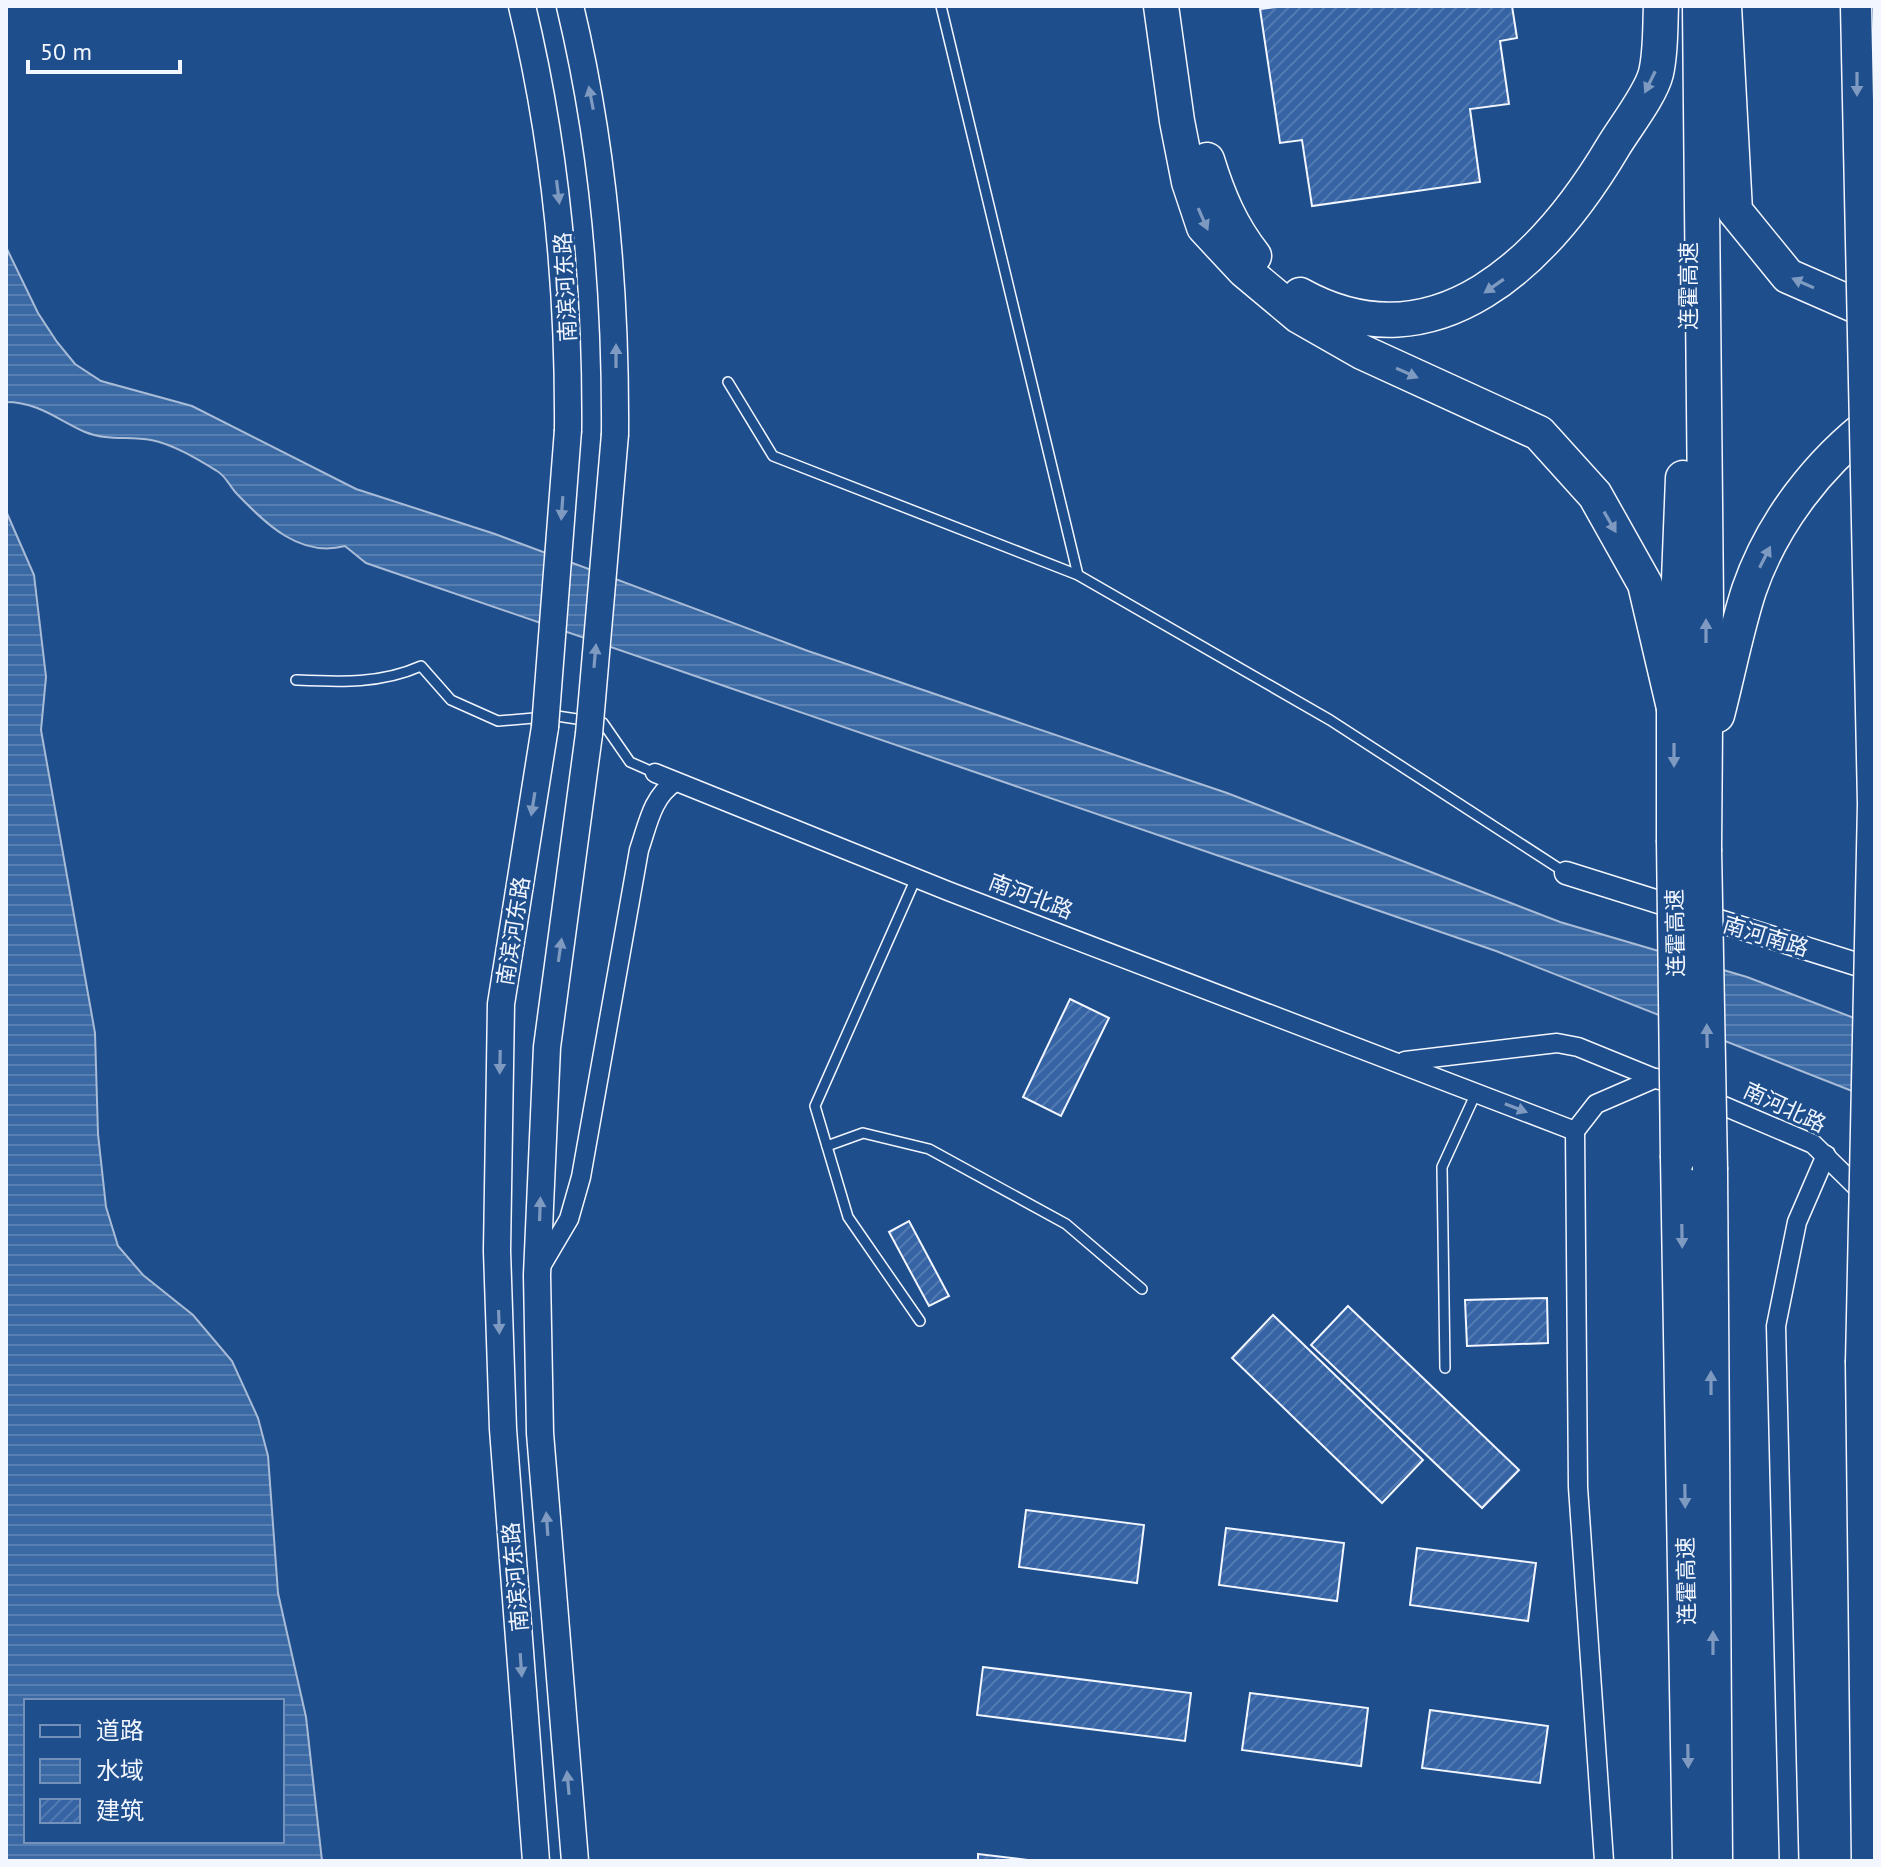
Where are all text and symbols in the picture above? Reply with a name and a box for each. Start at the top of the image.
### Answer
scale bar [28,24,180,74]
text: 50 m [40,36,92,67]
one-way arrow [1643,71,1657,94]
one-way arrow [1850,72,1863,97]
one-way arrow [584,85,596,110]
one-way arrow [551,180,564,205]
one-way arrow [1196,207,1210,230]
street label: 南滨河东路 [548,231,582,343]
street label: 连霍高速 [1674,242,1702,330]
one-way arrow [1792,276,1815,289]
one-way arrow [1483,278,1504,293]
one-way arrow [610,343,622,368]
one-way arrow [1395,366,1419,379]
one-way arrow [555,496,568,521]
one-way arrow [1603,511,1617,533]
one-way arrow [1759,545,1772,568]
one-way arrow [1700,618,1712,643]
one-way arrow [589,643,602,668]
one-way arrow [1668,743,1680,768]
one-way arrow [526,792,539,817]
street label: 南河北路 [985,867,1077,925]
street label: 南滨河东路 [491,874,535,988]
street label: 连霍高速 [1660,889,1690,977]
street label: 南河南路 [1720,910,1812,962]
one-way arrow [554,937,567,962]
one-way arrow [1701,1023,1713,1048]
one-way arrow [494,1050,506,1075]
street label: 南河北路 [1739,1076,1831,1138]
one-way arrow [1504,1102,1528,1115]
one-way arrow [534,1196,547,1221]
one-way arrow [1676,1224,1688,1249]
one-way arrow [493,1310,506,1335]
one-way arrow [1705,1370,1717,1395]
one-way arrow [1679,1484,1691,1509]
one-way arrow [540,1511,553,1536]
street label: 南滨河东路 [496,1521,534,1633]
street label: 连霍高速 [1671,1537,1701,1625]
one-way arrow [1707,1630,1720,1655]
one-way arrow [515,1653,528,1678]
legend [24,1699,284,1843]
text: 道路 [96,1715,144,1746]
one-way arrow [1682,1744,1694,1769]
text: 水域 [96,1755,144,1786]
one-way arrow [561,1770,574,1795]
text: 建筑 [96,1795,144,1826]

